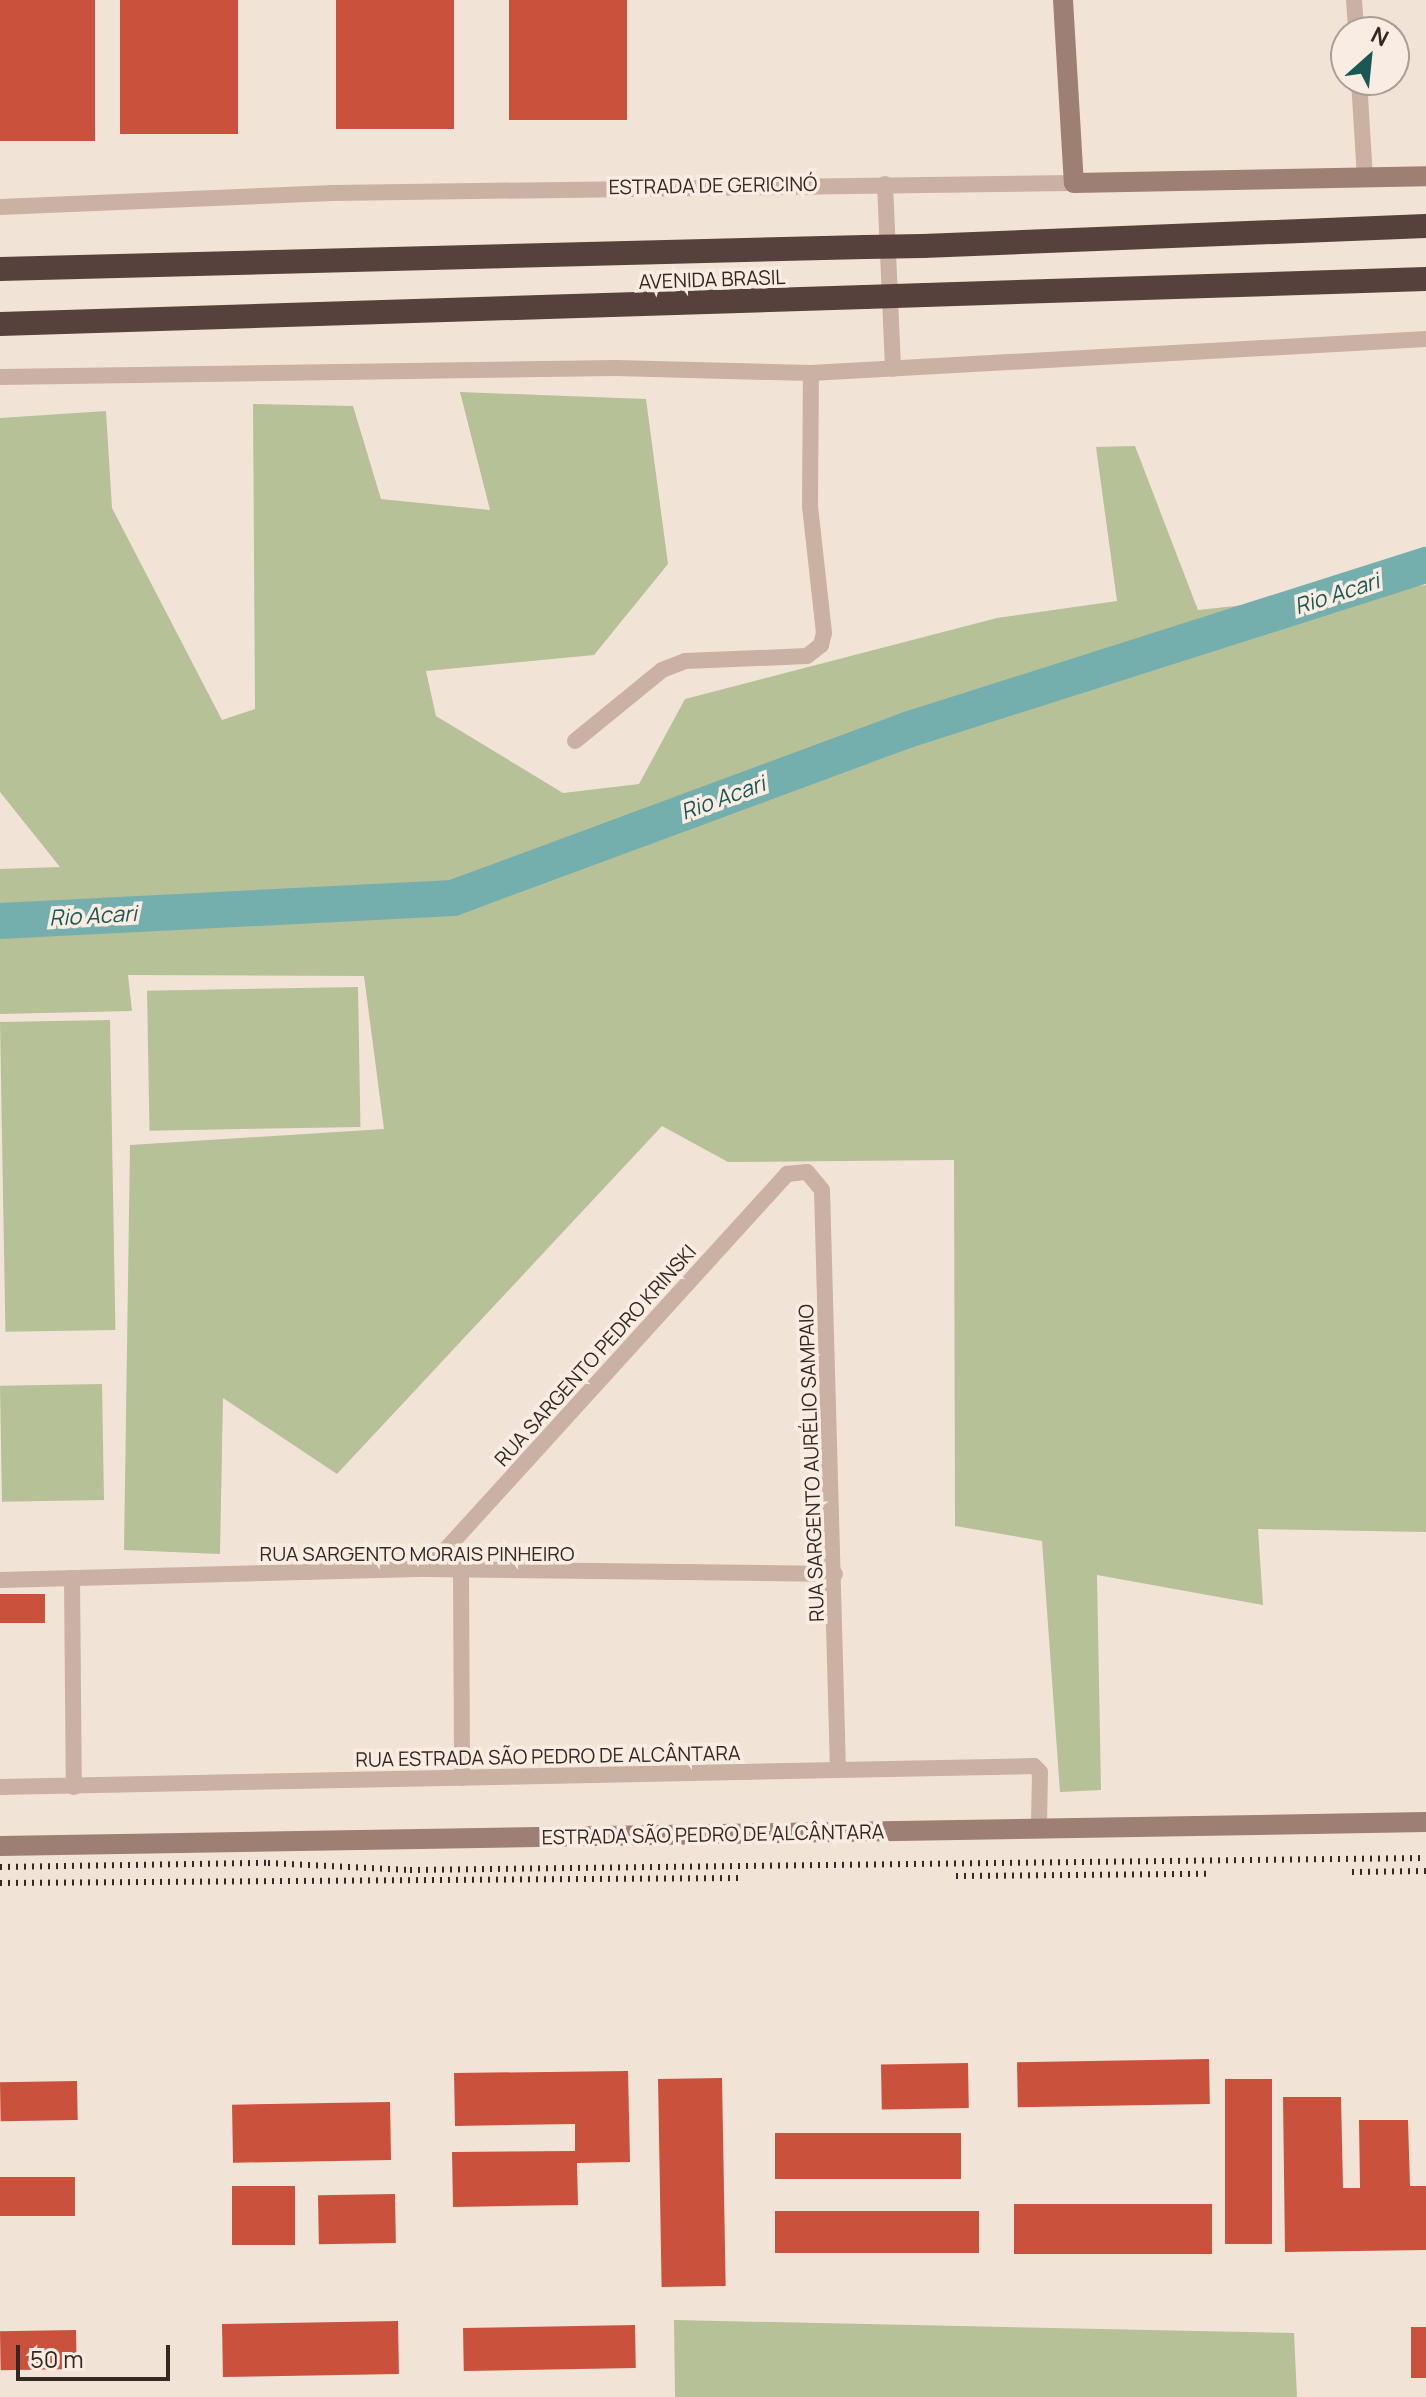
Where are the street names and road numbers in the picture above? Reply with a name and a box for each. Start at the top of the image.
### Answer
street label: ESTRADA DE GERICINÓ [608,171,818,199]
street label: AVENIDA BRASIL [638,264,786,294]
street label: RUA SARGENTO PEDRO KRINSKI [489,1239,701,1471]
street label: RUA SARGENTO AURÉLIO SAMPAIO [793,1304,829,1622]
street label: RUA SARGENTO MORAIS PINHEIRO [260,1541,574,1565]
street label: RUA ESTRADA SÃO PEDRO DE ALCÂNTARA [355,1741,741,1771]
street label: ESTRADA SÃO PEDRO DE ALCÂNTARA [542,1819,884,1849]

